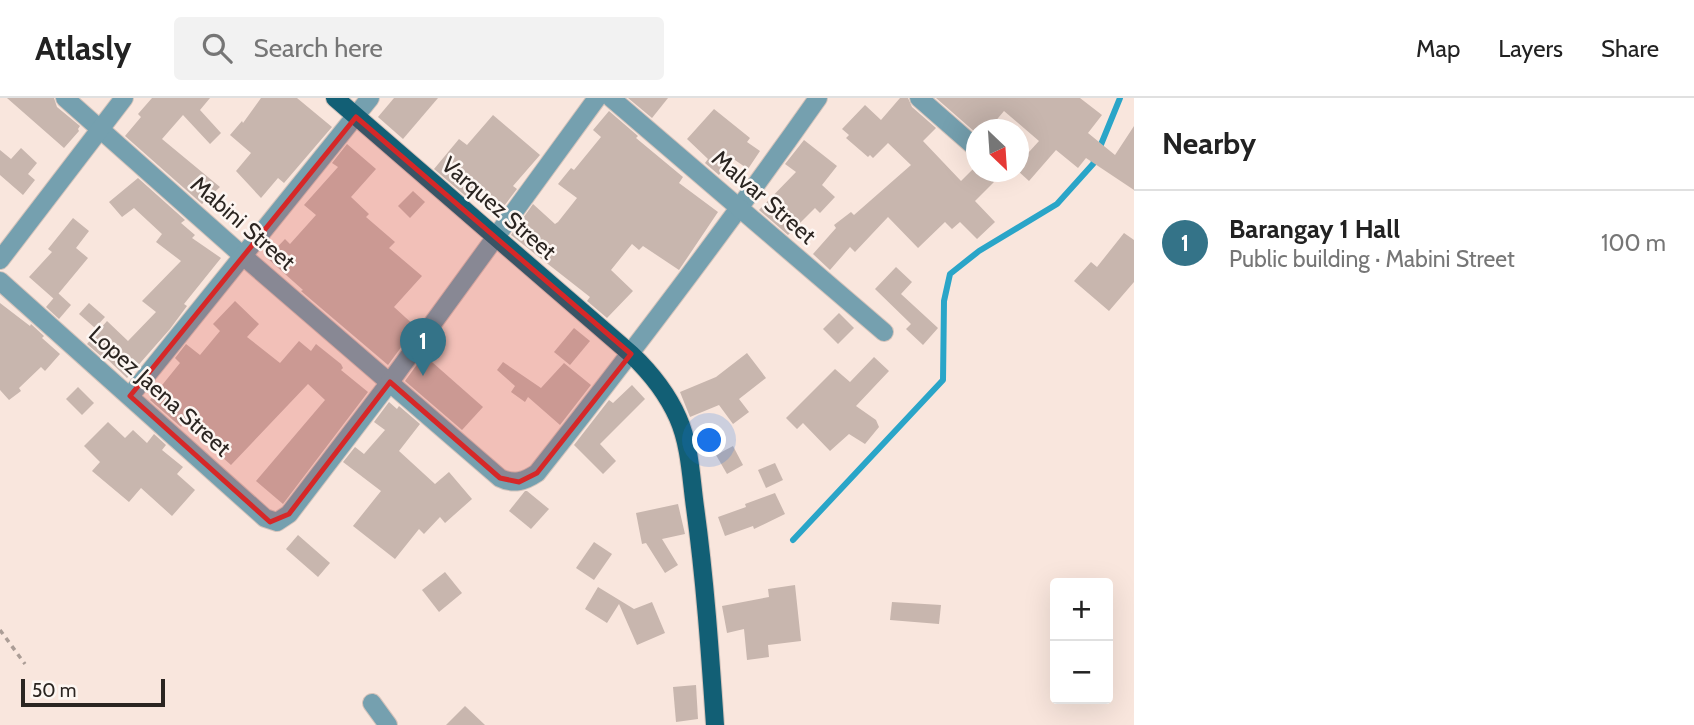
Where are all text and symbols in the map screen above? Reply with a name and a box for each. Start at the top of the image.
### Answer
search box [174,17,664,80]
text: Atlasly [35,28,132,68]
icon: search [198,29,236,67]
text: Search here [254,32,383,64]
text: Map [1416,34,1460,63]
text: Layers [1498,34,1563,63]
text: Share [1601,34,1659,63]
north arrow [966,119,1029,182]
text: Nearby [1162,125,1256,162]
street label: Malvar Street [706,144,822,250]
street label: Varquez Street [436,151,562,266]
street label: Mabini Street [185,170,301,276]
text: Barangay 1 Hall [1229,213,1400,245]
text: 1 [1181,229,1189,257]
text: 100 m [1601,229,1666,257]
text: Public building · Mabini Street [1229,245,1515,273]
pin: 1 [400,318,446,376]
street label: Lopez Jaena Street [83,320,237,462]
your location [692,423,726,457]
map controls [1050,578,1113,704]
button: + [1050,578,1113,641]
button: − [1050,641,1113,704]
scale bar [21,676,164,708]
text: 50 m [32,679,76,702]

